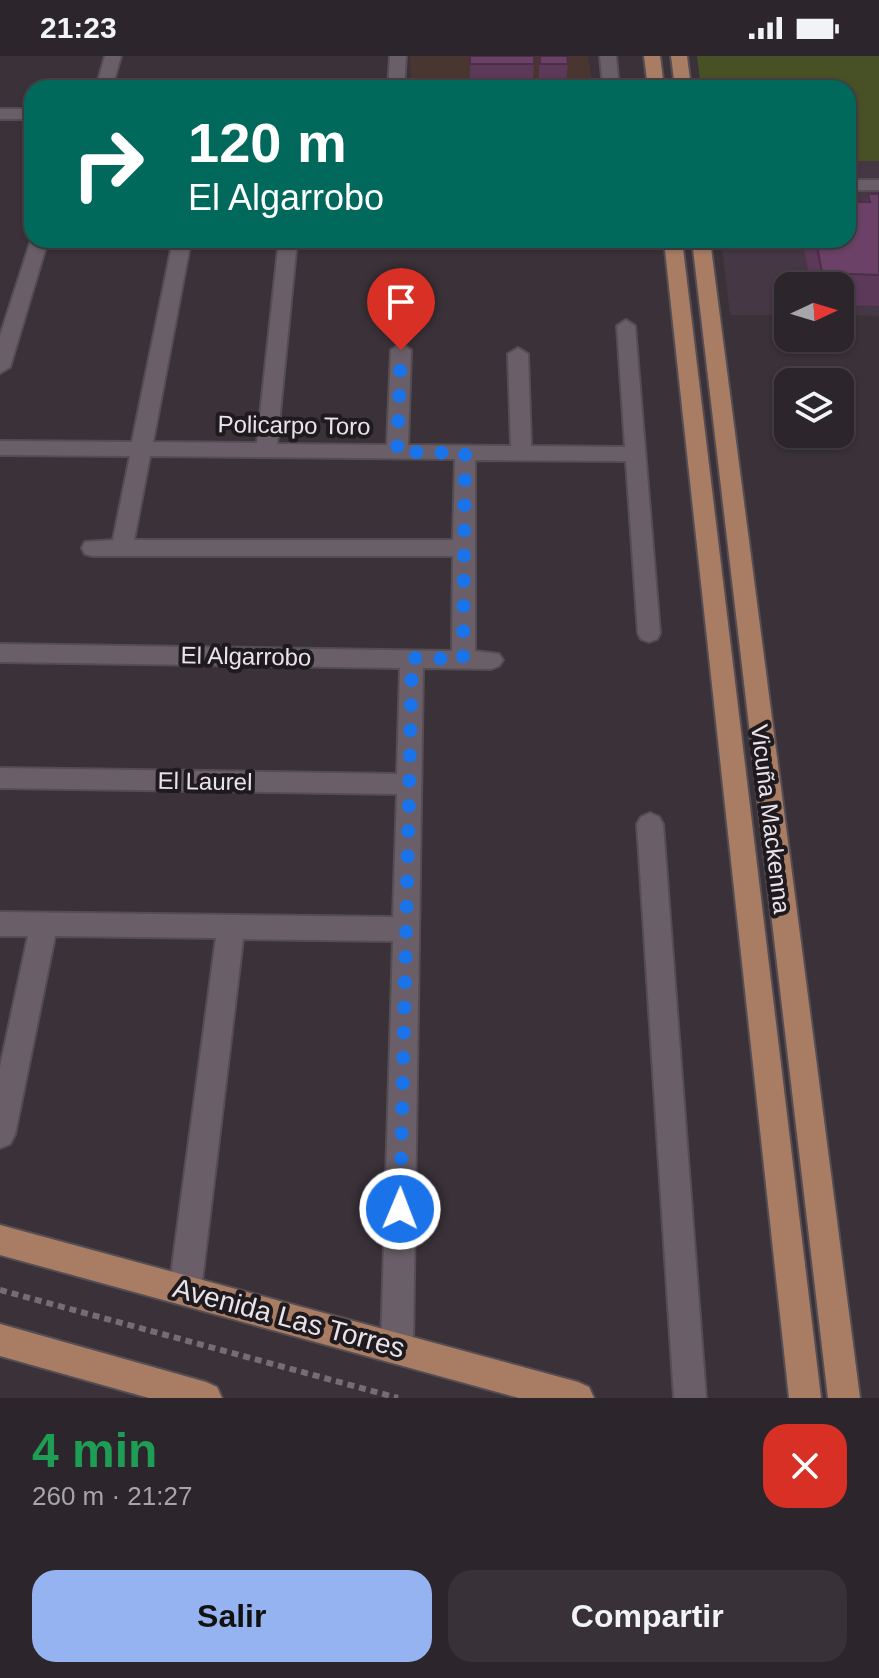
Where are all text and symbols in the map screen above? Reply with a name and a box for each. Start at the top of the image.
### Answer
text: 21:23 [40,11,117,44]
text: 120 m [188,111,347,174]
icon: right [56,112,160,216]
text: El Algarrobo [188,177,384,218]
pin [367,268,435,350]
north arrow [774,272,854,352]
map controls [774,272,854,448]
icon: arrive [379,280,423,324]
button: layers [774,368,854,448]
street label: Policarpo Toro [217,410,371,440]
street label: El Algarrobo [180,641,312,671]
street label: Vicuña Mackenna [746,723,796,916]
street label: El Laurel [157,767,253,795]
position arrow [358,1167,442,1251]
street label: Avenida Las Torres [170,1272,408,1364]
text: 4 min [32,1424,157,1477]
button: close [763,1424,847,1508]
text: 260 m · 21:27 [32,1481,192,1511]
button: Salir [32,1570,432,1662]
button: Compartir [448,1570,847,1662]

